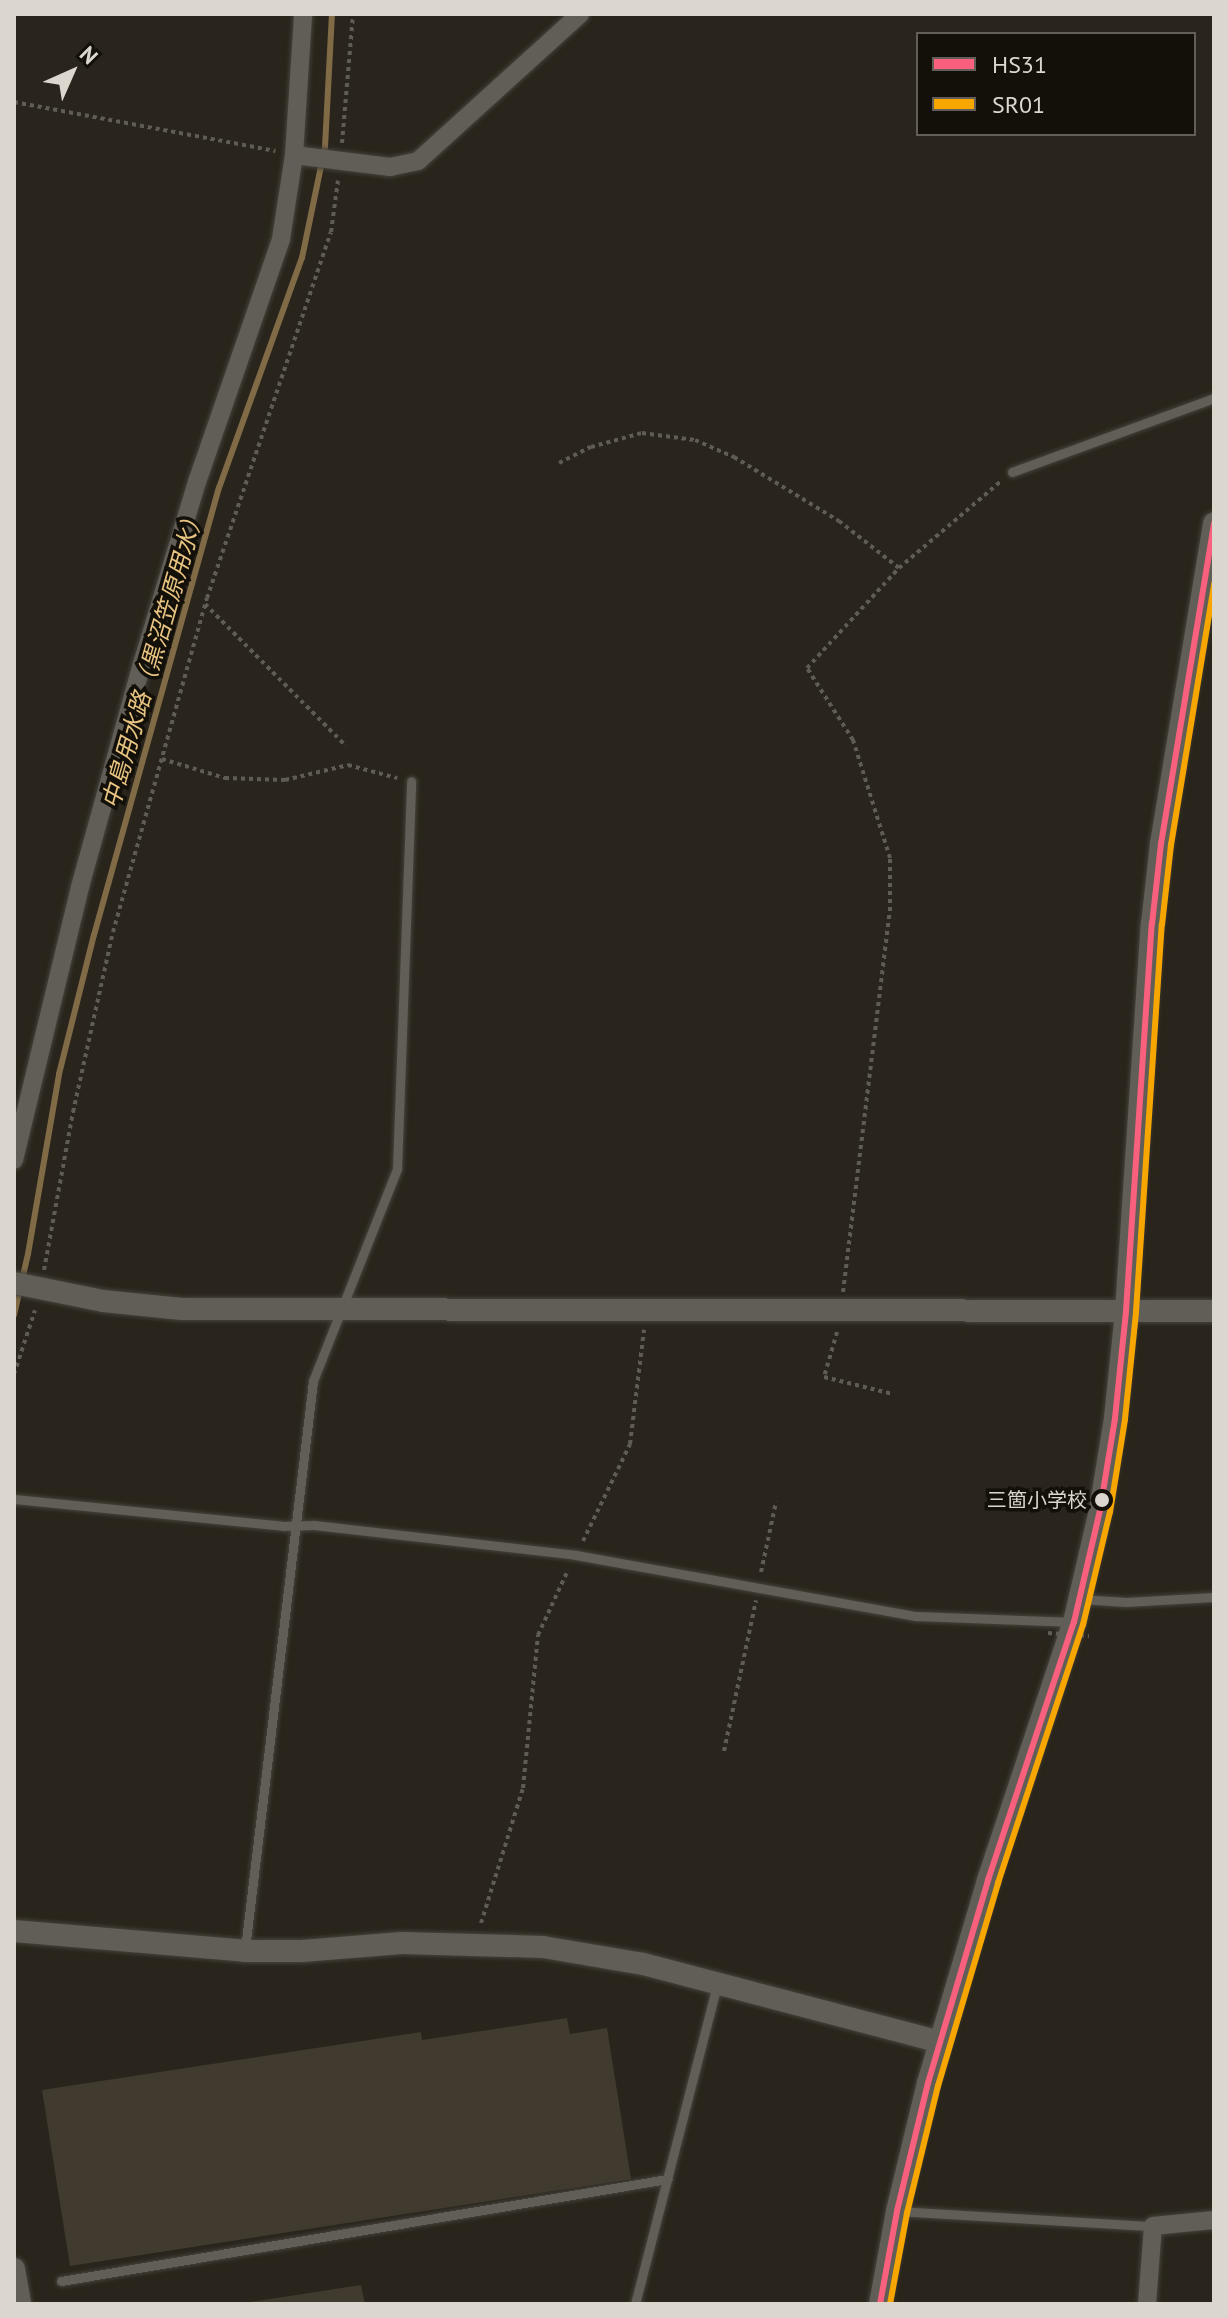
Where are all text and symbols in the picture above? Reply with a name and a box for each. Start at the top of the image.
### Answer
north arrow [32,32,112,112]
legend [916,32,1196,136]
text: N [74,40,104,70]
text: HS31 [992,49,1047,80]
text: SR01 [992,89,1045,120]
water label: 中島用水路（黒沼笠原用水） [96,504,210,812]
place label: 三箇小学校 [987,1488,1087,1512]
marker: 三箇小学校 [1094,1492,1110,1508]

